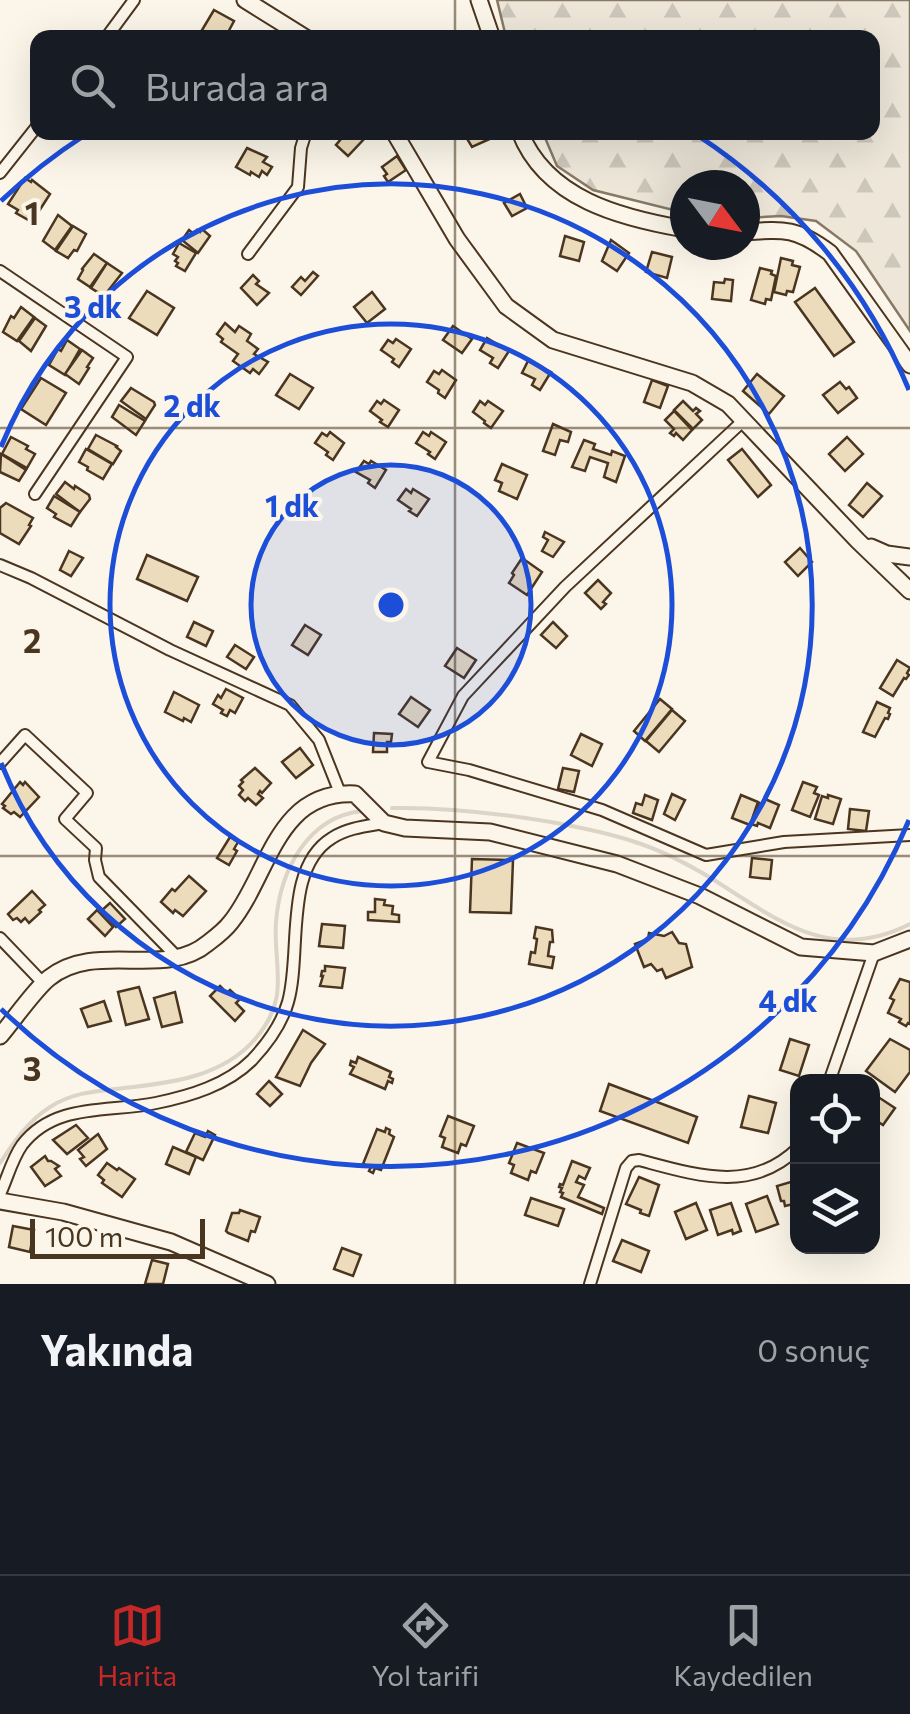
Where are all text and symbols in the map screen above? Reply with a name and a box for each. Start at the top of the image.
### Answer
search box [30,30,880,140]
icon: search [65,58,120,113]
text: Burada ara [145,62,329,109]
north arrow [670,170,760,260]
text: 1 [25,192,39,232]
text: 3 dk [64,287,122,324]
text: 2 dk [163,386,221,423]
text: 1 dk [265,486,319,523]
centre of rings [373,587,409,623]
text: 2 [23,620,41,660]
text: 4 dk [759,981,817,1018]
text: 3 [23,1048,41,1088]
map controls [790,1074,880,1254]
button: locate [790,1074,880,1164]
button: layers [790,1164,880,1254]
scale bar [30,1214,205,1258]
text: 100 m [45,1219,123,1253]
text: Yakında [40,1323,193,1375]
text: 0 sonuç [757,1329,870,1369]
tab: Harita [97,1598,177,1692]
tab: Yol tarifi [372,1598,479,1692]
tab: Kaydedilen [673,1598,813,1692]

